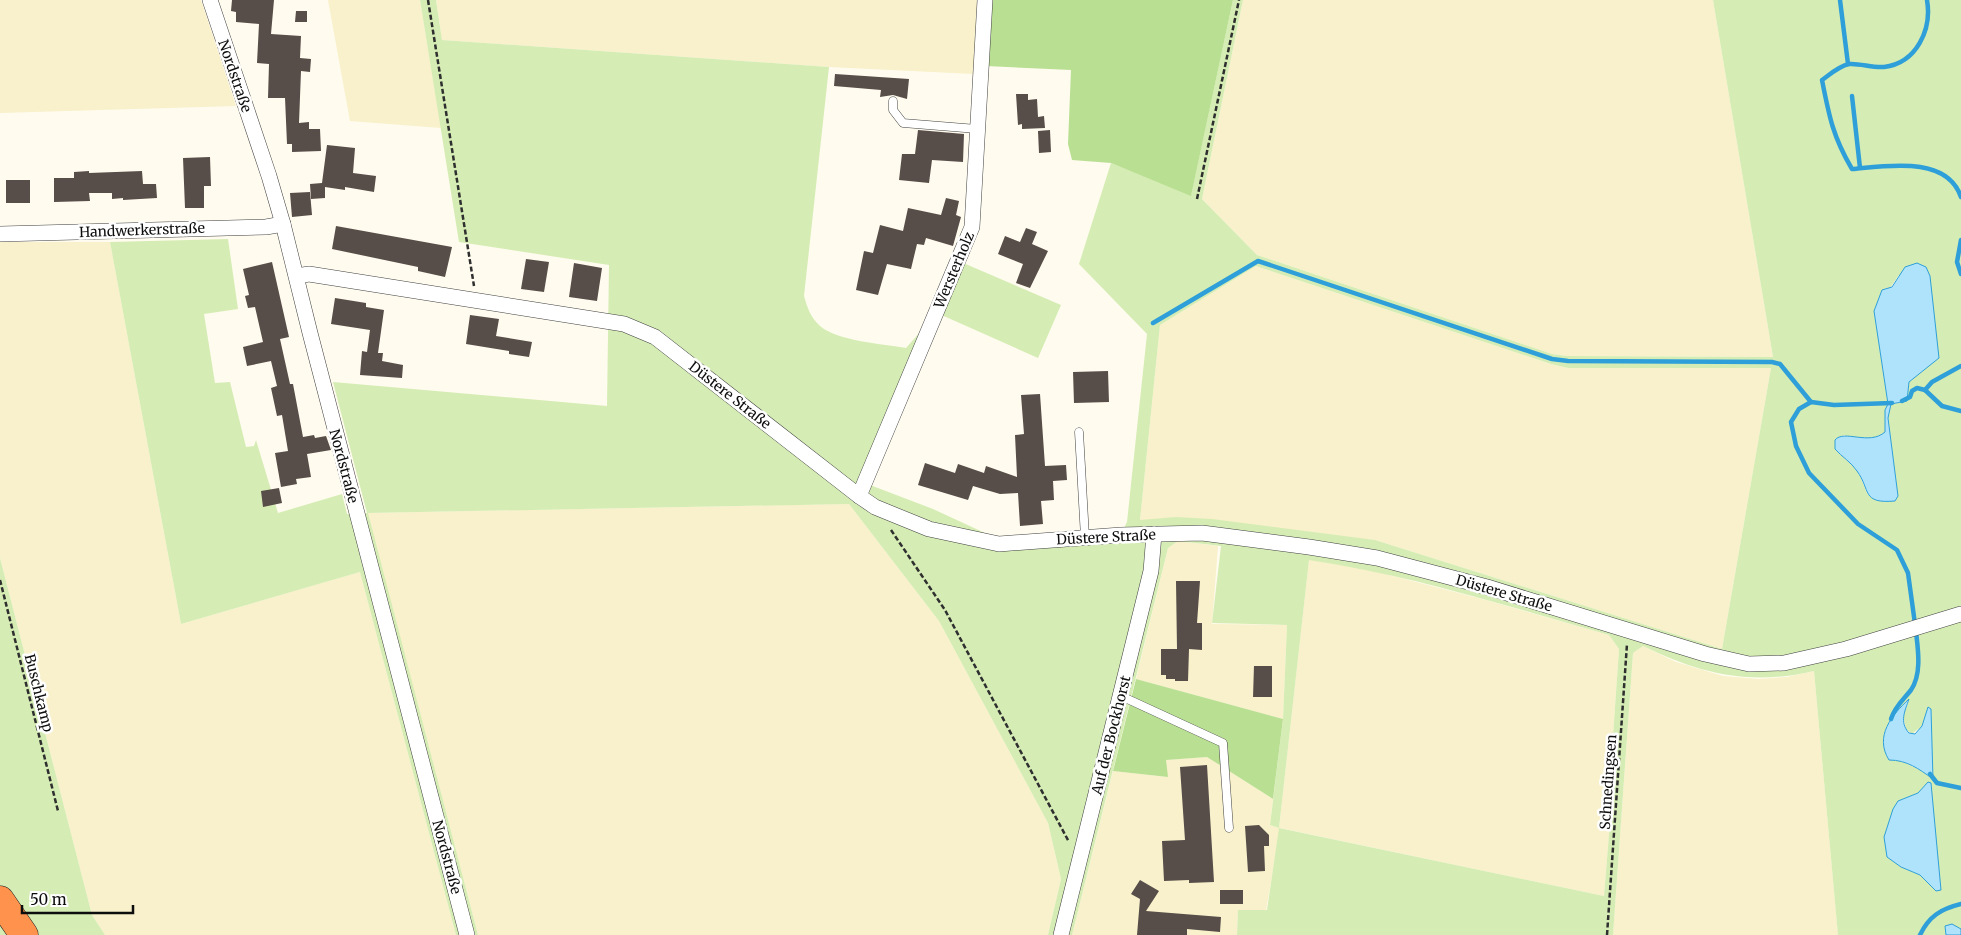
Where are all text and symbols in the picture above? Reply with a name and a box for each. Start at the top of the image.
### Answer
street label: Nordstraße [214,37,256,115]
street label: Handwerkerstraße [79,219,205,241]
street label: Wersterholz [929,229,978,312]
street label: Düstere Straße [685,357,775,433]
street label: Nordstraße [325,427,363,505]
street label: Düstere Straße [1056,525,1156,549]
street label: Düstere Straße [1454,571,1554,615]
street label: Buschkamp [21,652,57,734]
street label: Auf der Bockhorst [1087,673,1135,797]
street label: Schnedingsen [1596,734,1620,830]
street label: Nordstraße [428,818,466,896]
scale bar [22,882,134,914]
text: 50 m [30,890,67,909]

